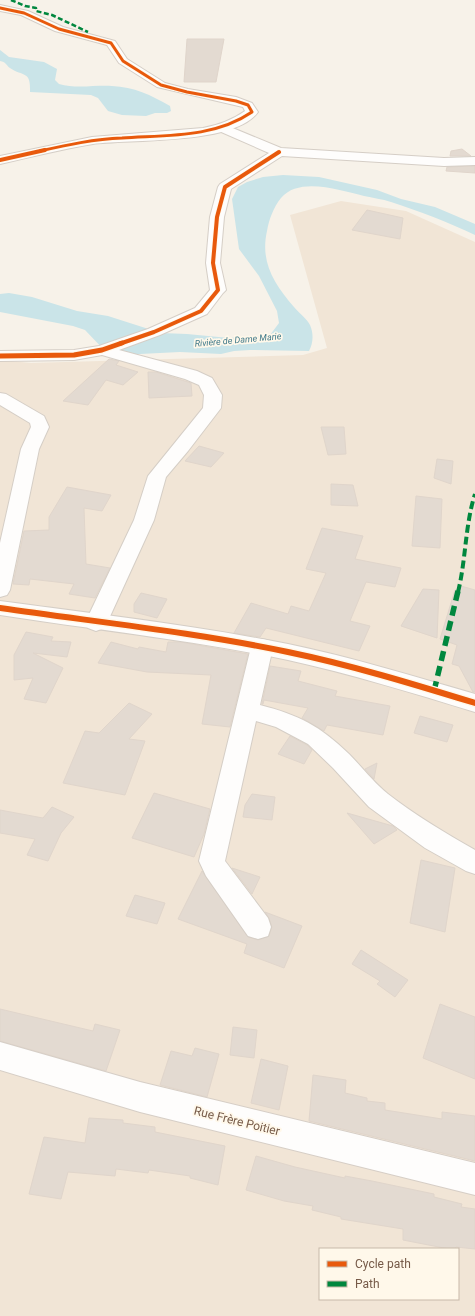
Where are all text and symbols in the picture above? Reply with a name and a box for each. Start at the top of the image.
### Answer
water label: Rivière de Dame Marie [194,331,282,349]
street label: Rue Frère Poitier [193,1104,281,1138]
legend [319,1248,459,1300]
text: Cycle path [355,1257,411,1271]
text: Path [355,1277,380,1291]

